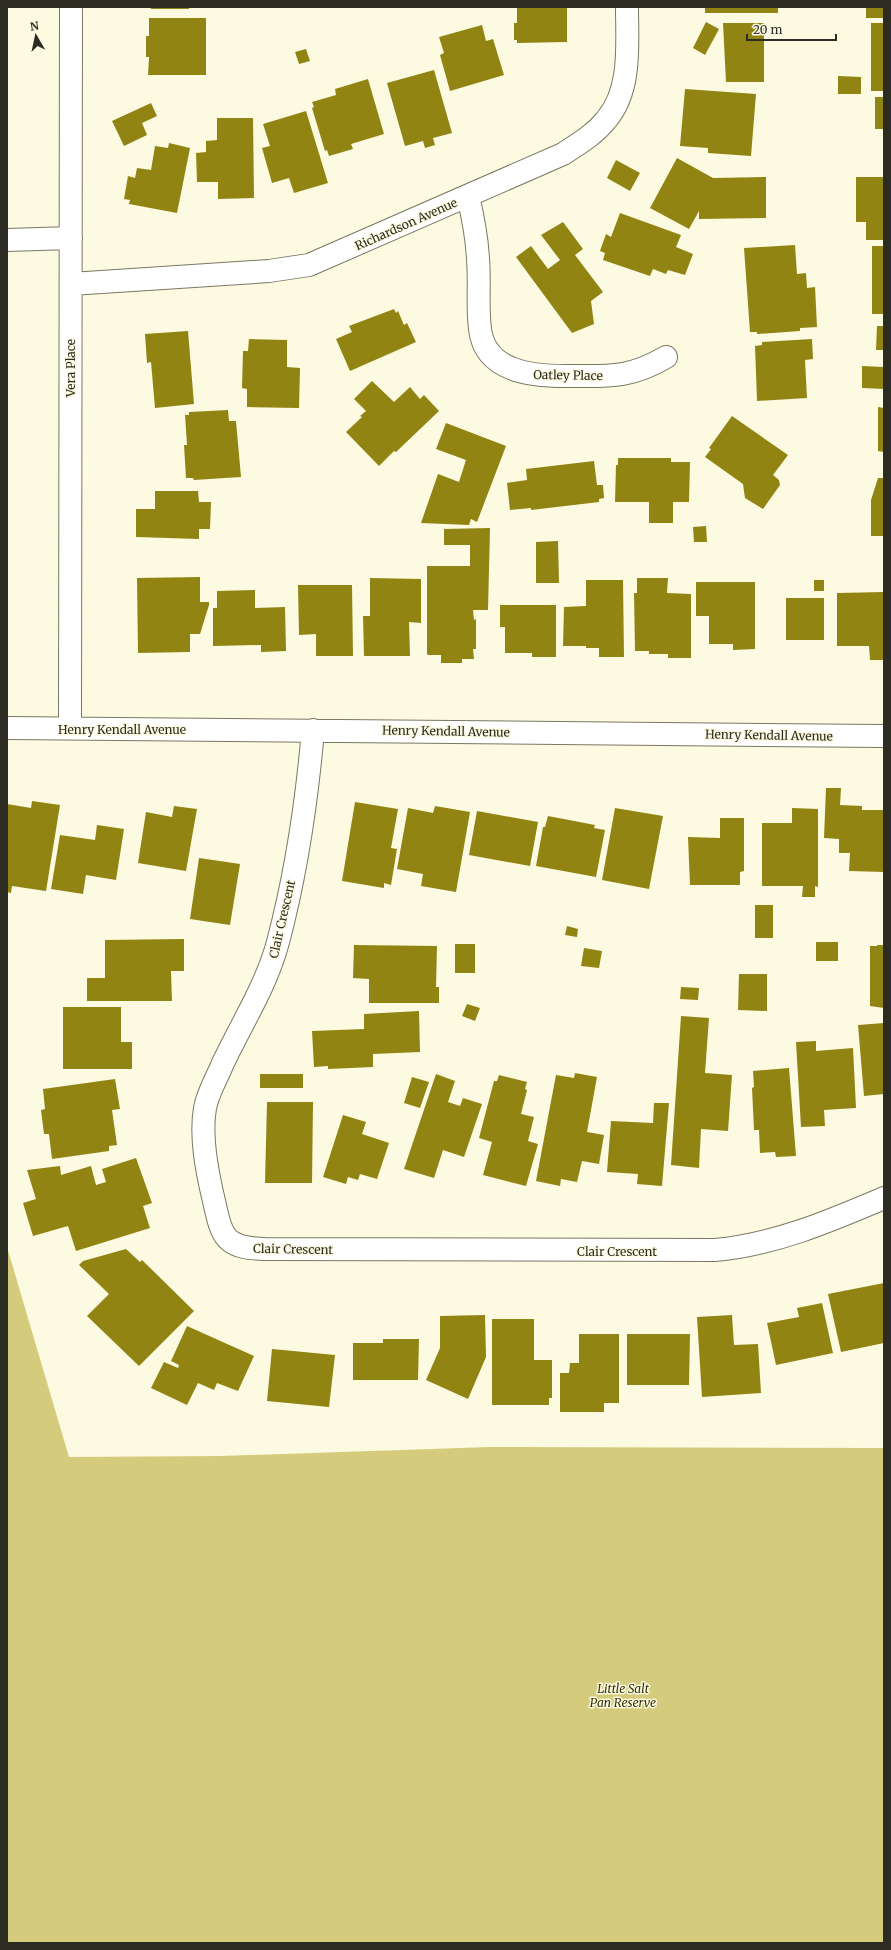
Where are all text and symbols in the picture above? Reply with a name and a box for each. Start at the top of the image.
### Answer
north arrow [16,16,56,56]
scale bar [747,16,836,42]
text: N [29,18,40,34]
text: 20 m [753,22,782,37]
street label: Richardson Avenue [352,195,460,253]
street label: Vera Place [63,339,78,398]
street label: Oatley Place [533,367,603,383]
street label: Henry Kendall Avenue [58,722,186,737]
street label: Henry Kendall Avenue [382,722,510,740]
street label: Henry Kendall Avenue [705,726,833,744]
street label: Clair Crescent [266,878,298,960]
street label: Clair Crescent [253,1241,333,1257]
street label: Clair Crescent [577,1244,657,1259]
park label: Little Salt Pan Reserve [590,1681,656,1710]

